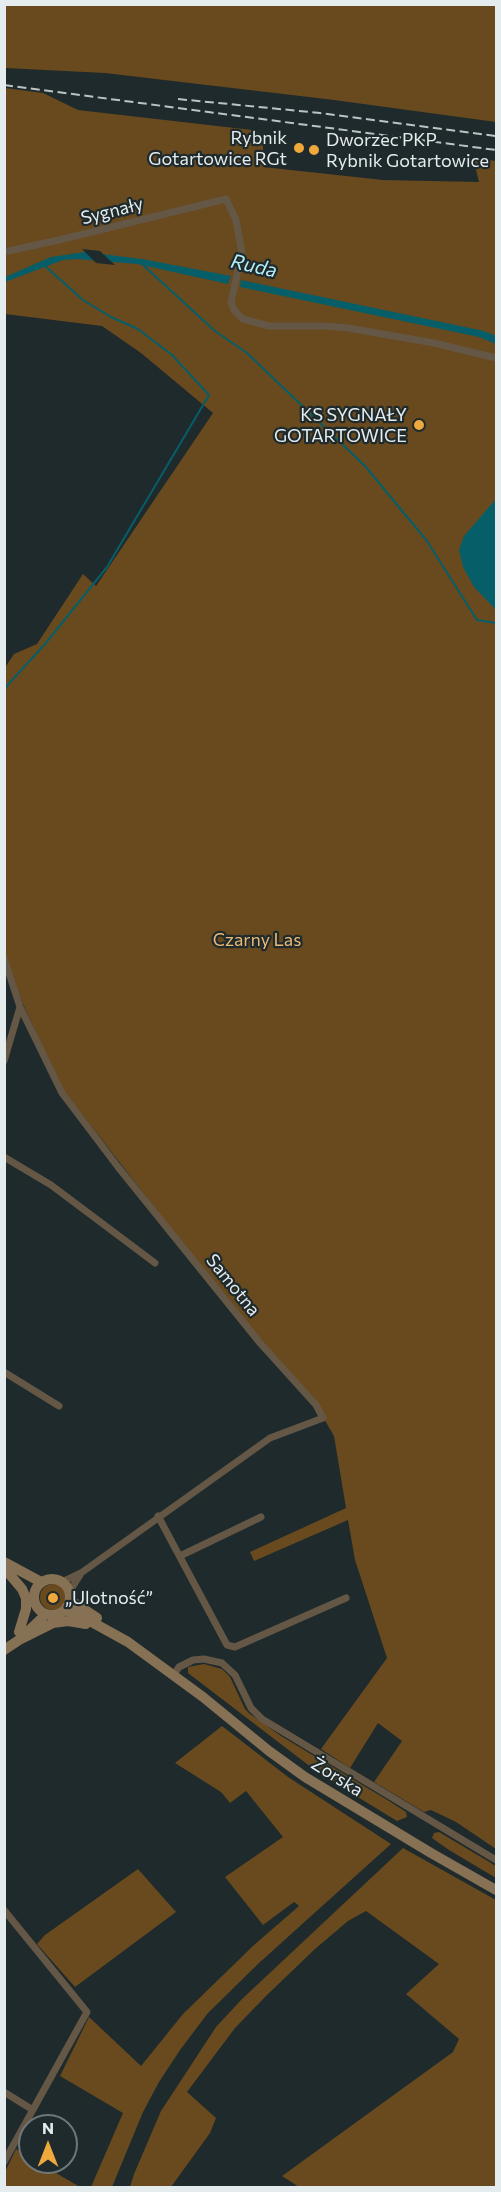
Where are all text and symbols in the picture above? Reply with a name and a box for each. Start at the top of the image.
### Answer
place label: Rybnik Gotartowice RGt [148,127,287,170]
place label: Dworzec PKP Rybnik Gotartowice [326,129,489,172]
marker: Rybnik Gotartowice RGt [292,141,306,155]
marker: Dworzec PKP Rybnik Gotartowice [307,143,321,157]
street label: Sygnały [79,193,145,229]
water label: Ruda [229,249,279,283]
place label: KS SYGNAŁY GOTARTOWICE [274,404,407,446]
marker: KS SYGNAŁY GOTARTOWICE [412,418,426,432]
park label: Czarny Las [213,929,301,951]
street label: Samotna [202,1250,264,1320]
place label: „Ulotność” [65,1587,153,1609]
marker: „Ulotność” [46,1591,60,1605]
street label: Żorska [307,1753,367,1801]
north arrow [18,2114,78,2174]
text: N [42,2118,54,2137]

